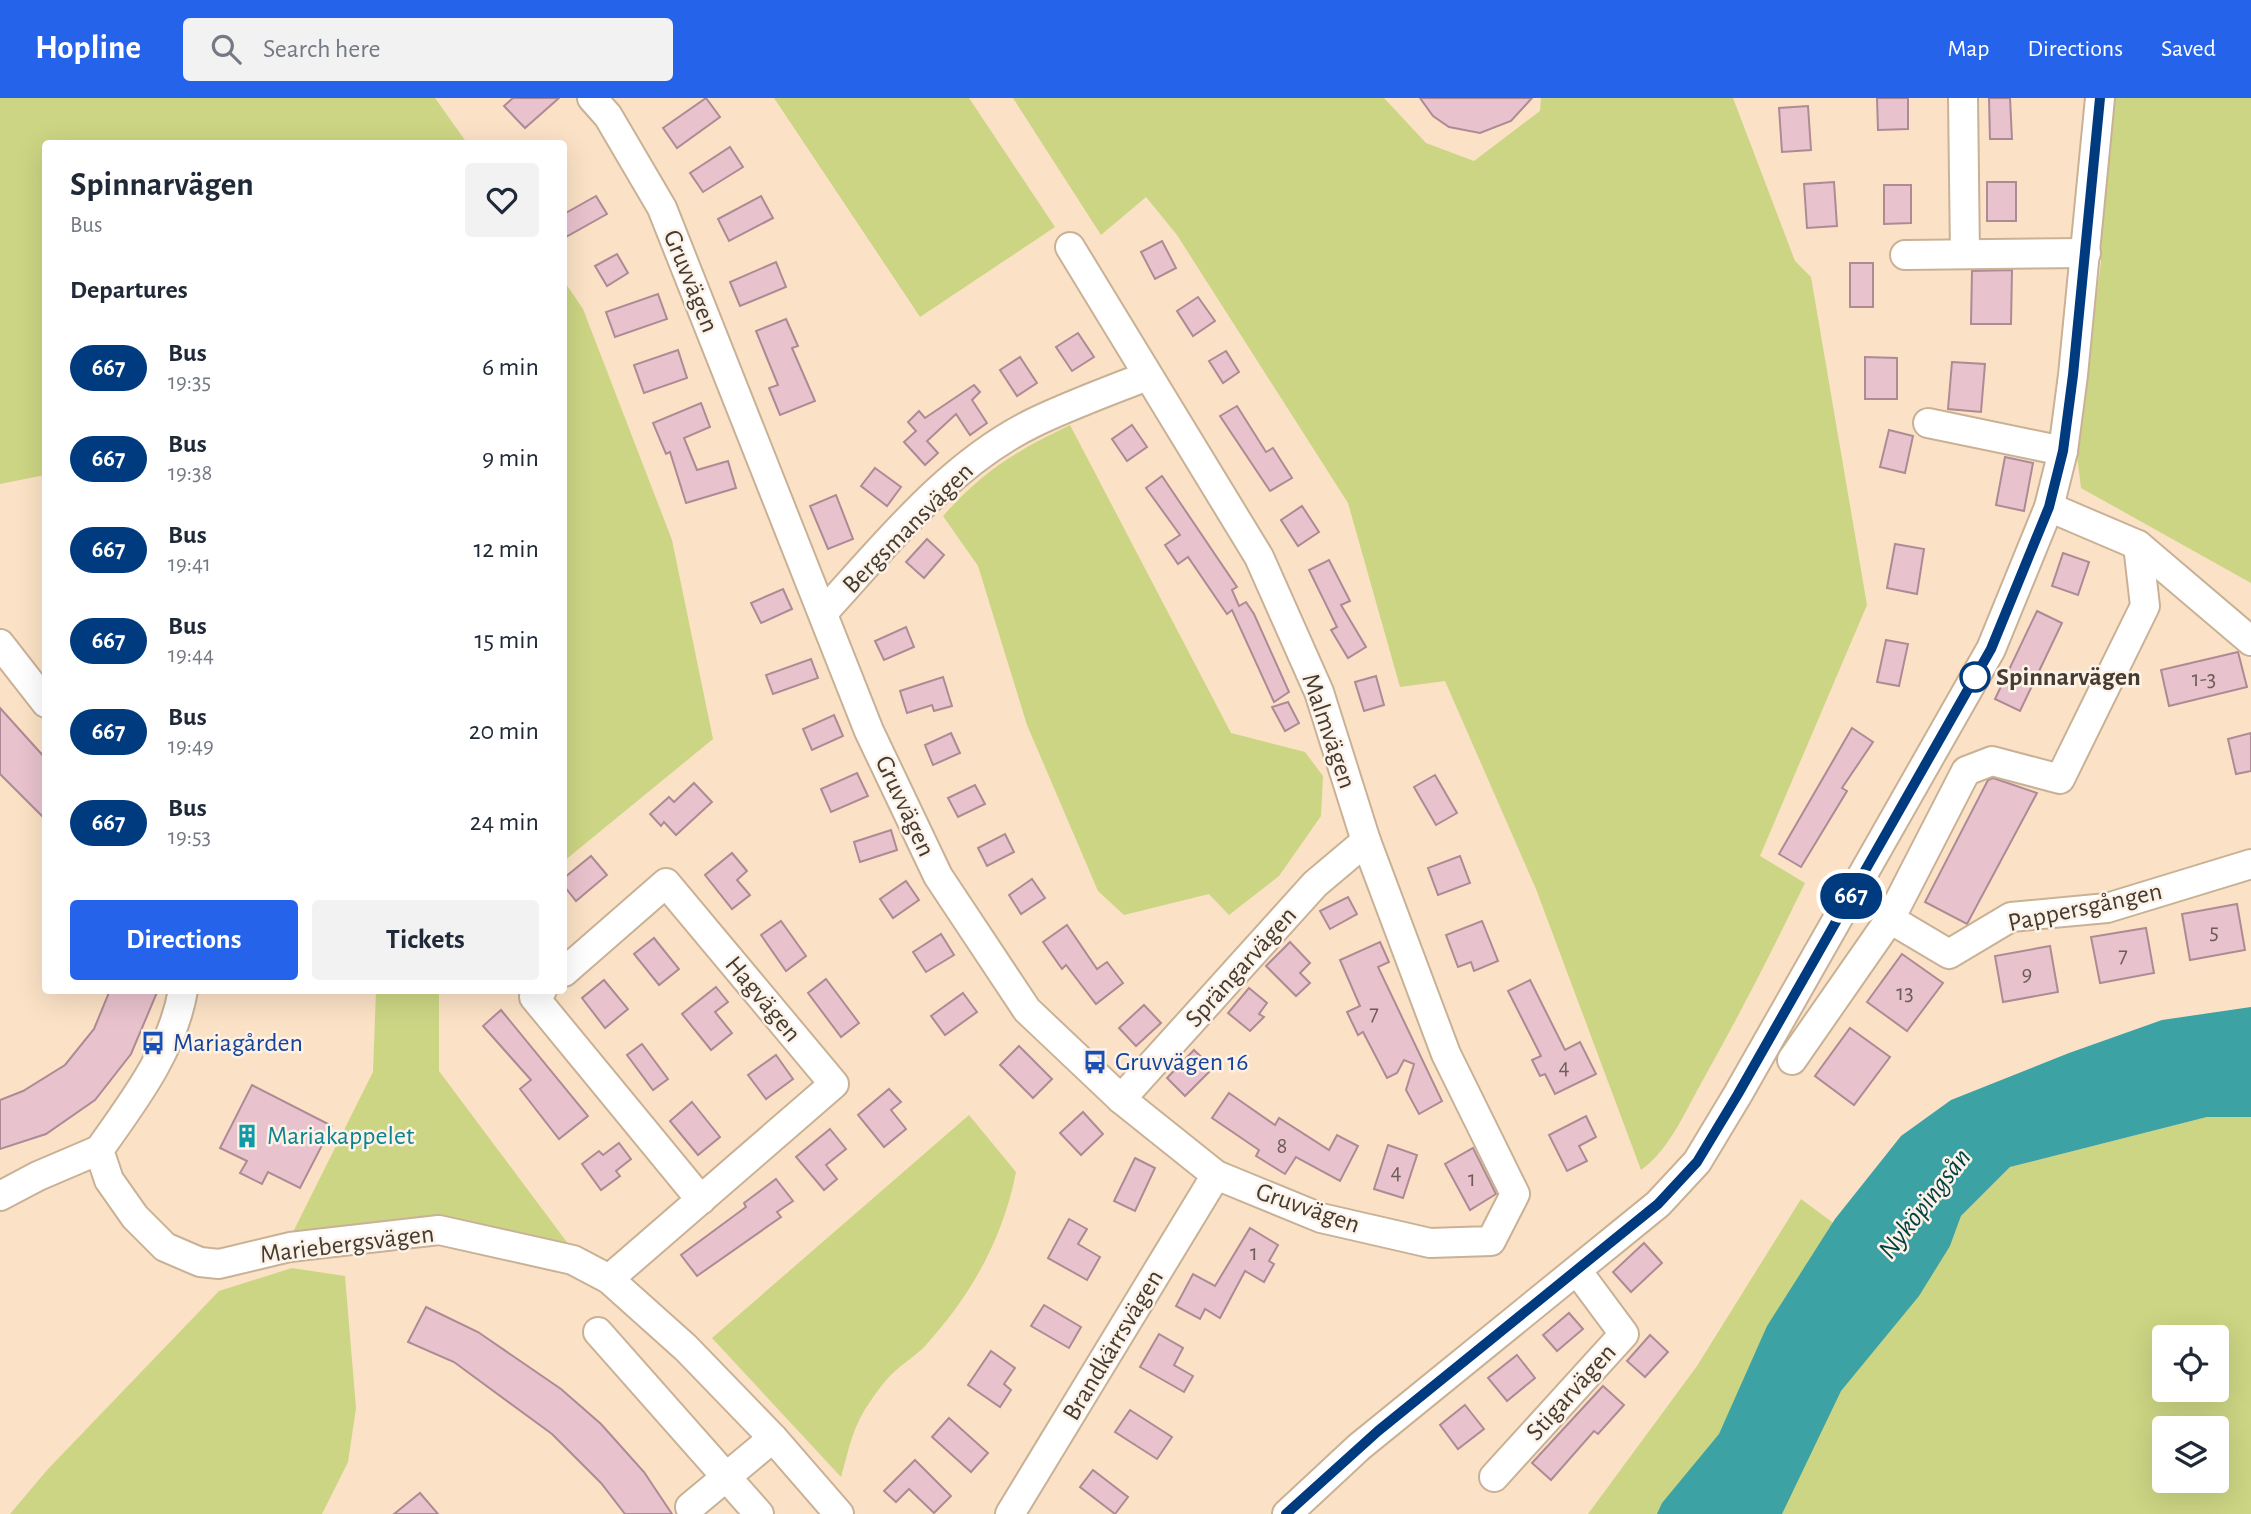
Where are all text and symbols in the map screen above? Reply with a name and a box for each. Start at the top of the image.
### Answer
search box [183,18,673,81]
icon: search [207,30,245,68]
text: Hopline [35,32,141,65]
text: Search here [263,36,381,62]
text: Map [1947,37,1989,61]
text: Directions [2027,37,2123,61]
text: Saved [2161,37,2216,61]
button: heart [465,163,539,237]
text: Spinnarvägen [70,169,254,202]
text: Bus [70,214,103,237]
street label: Gruvvägen [659,226,723,336]
text: Departures [70,277,188,303]
text: Bus [168,340,207,366]
text: 6 min [482,354,539,380]
text: 667 [92,356,125,380]
text: 19:35 [168,371,211,394]
text: Bus [168,431,207,457]
text: 9 min [482,445,539,471]
text: 667 [92,447,125,471]
street label: Bergsmansvägen [838,458,978,598]
text: 19:38 [168,462,212,485]
text: Bus [168,522,207,548]
text: 12 min [473,536,539,562]
text: 667 [92,538,125,562]
text: 19:41 [168,553,211,576]
text: Bus [168,613,207,639]
text: 15 min [474,627,539,653]
text: 667 [92,629,125,653]
text: 19:44 [168,644,214,667]
marker: Spinnarvägen [1960,662,1990,692]
place label: Spinnarvägen [1996,664,2141,690]
house number: 1-3 [2192,668,2216,691]
street label: Malmvägen [1297,670,1361,792]
text: Bus [168,704,207,730]
text: 20 min [469,718,539,744]
text: 667 [92,720,125,744]
text: 19:49 [168,735,214,758]
street label: Gruvvägen [870,752,940,860]
text: Bus [168,795,207,821]
text: 24 min [470,809,539,835]
text: 667 [92,811,125,835]
text: 19:53 [168,826,211,849]
line badge: 667 [1811,873,1891,919]
street label: Pappersgången [2006,878,2164,936]
text: 667 [1834,884,1868,908]
button: Directions [70,900,298,980]
button: Tickets [312,900,539,980]
street label: Sprängarvägen [1180,902,1302,1032]
house number: 5 [2209,921,2219,944]
house number: 7 [2118,944,2128,967]
street label: Hagvägen [720,951,806,1047]
house number: 9 [2022,963,2032,986]
house number: 13 [1896,982,1914,1005]
house number: 7 [1369,1002,1379,1025]
bus stop icon: Mariagården [139,1029,167,1057]
place label: Mariagården [173,1030,303,1056]
bus stop icon: Gruvvägen 16 [1081,1048,1109,1076]
place label: Gruvvägen 16 [1115,1049,1249,1075]
house number: 4 [1558,1056,1570,1079]
building icon: Mariakappelet [233,1122,261,1150]
place label: Mariakappelet [267,1123,414,1149]
house number: 8 [1277,1135,1287,1158]
water label: Nyköpingsån [1874,1144,1976,1264]
house number: 4 [1390,1161,1402,1184]
house number: 1 [1468,1168,1476,1191]
street label: Gruvvägen [1253,1178,1363,1238]
street label: Mariebergsvägen [258,1220,436,1268]
house number: 1 [1250,1242,1258,1265]
street label: Brandkärrsvägen [1058,1265,1168,1425]
map controls [2152,1325,2229,1493]
button: locate [2152,1325,2229,1402]
street label: Stigarvägen [1521,1339,1621,1445]
button: layers [2152,1416,2229,1493]

